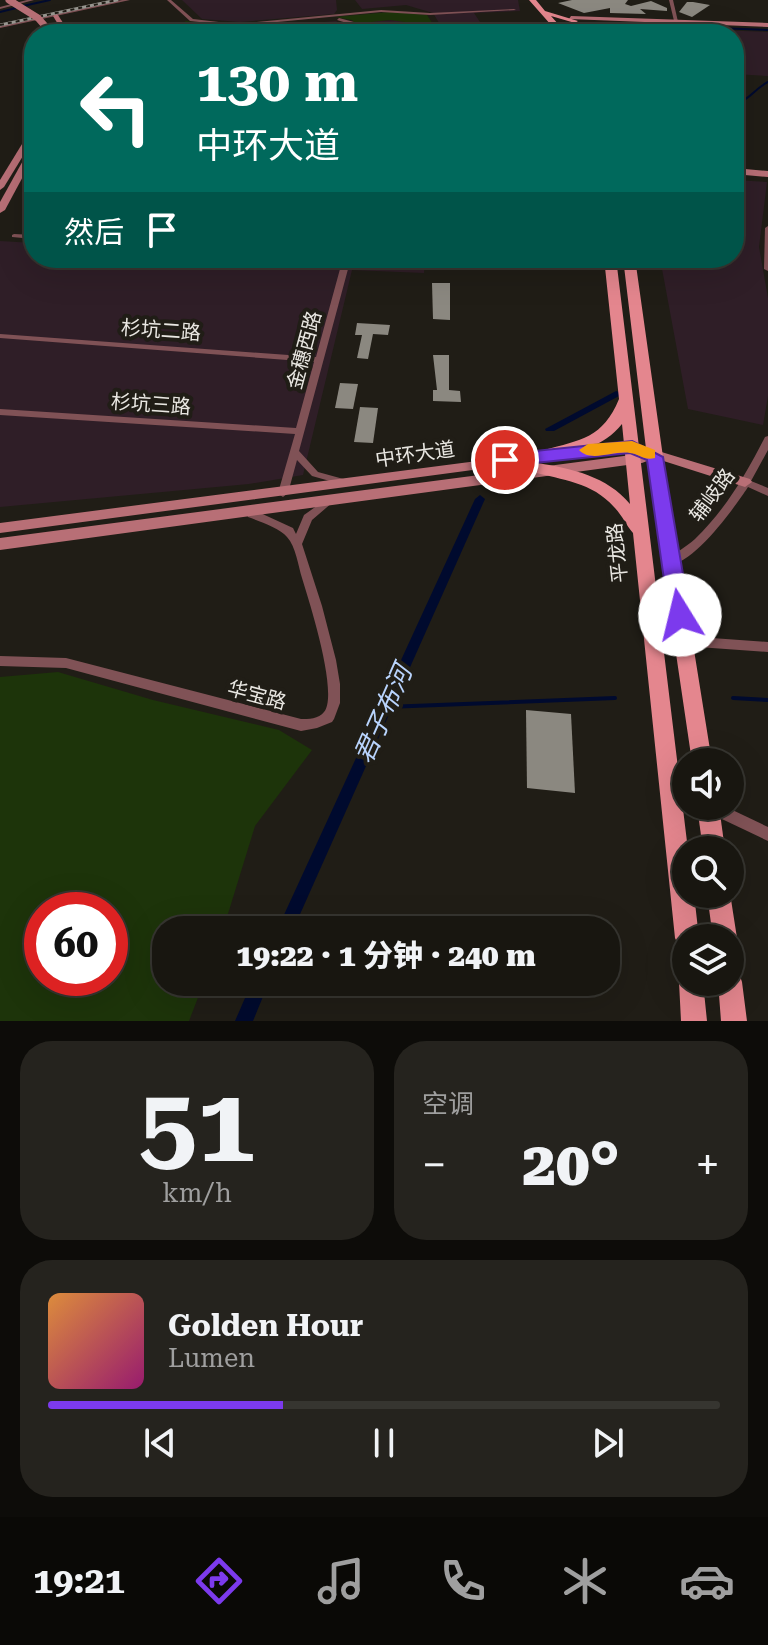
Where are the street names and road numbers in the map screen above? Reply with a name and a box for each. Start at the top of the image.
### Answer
street label: 金穗西路 [282,308,326,392]
street label: 杉坑二路 [120,315,202,345]
street label: 杉坑三路 [110,389,192,419]
street label: 中环大道 [374,437,456,471]
street label: 辅岐路 [684,464,740,526]
street label: 平龙路 [602,522,632,584]
street label: 华宝路 [225,676,289,714]

